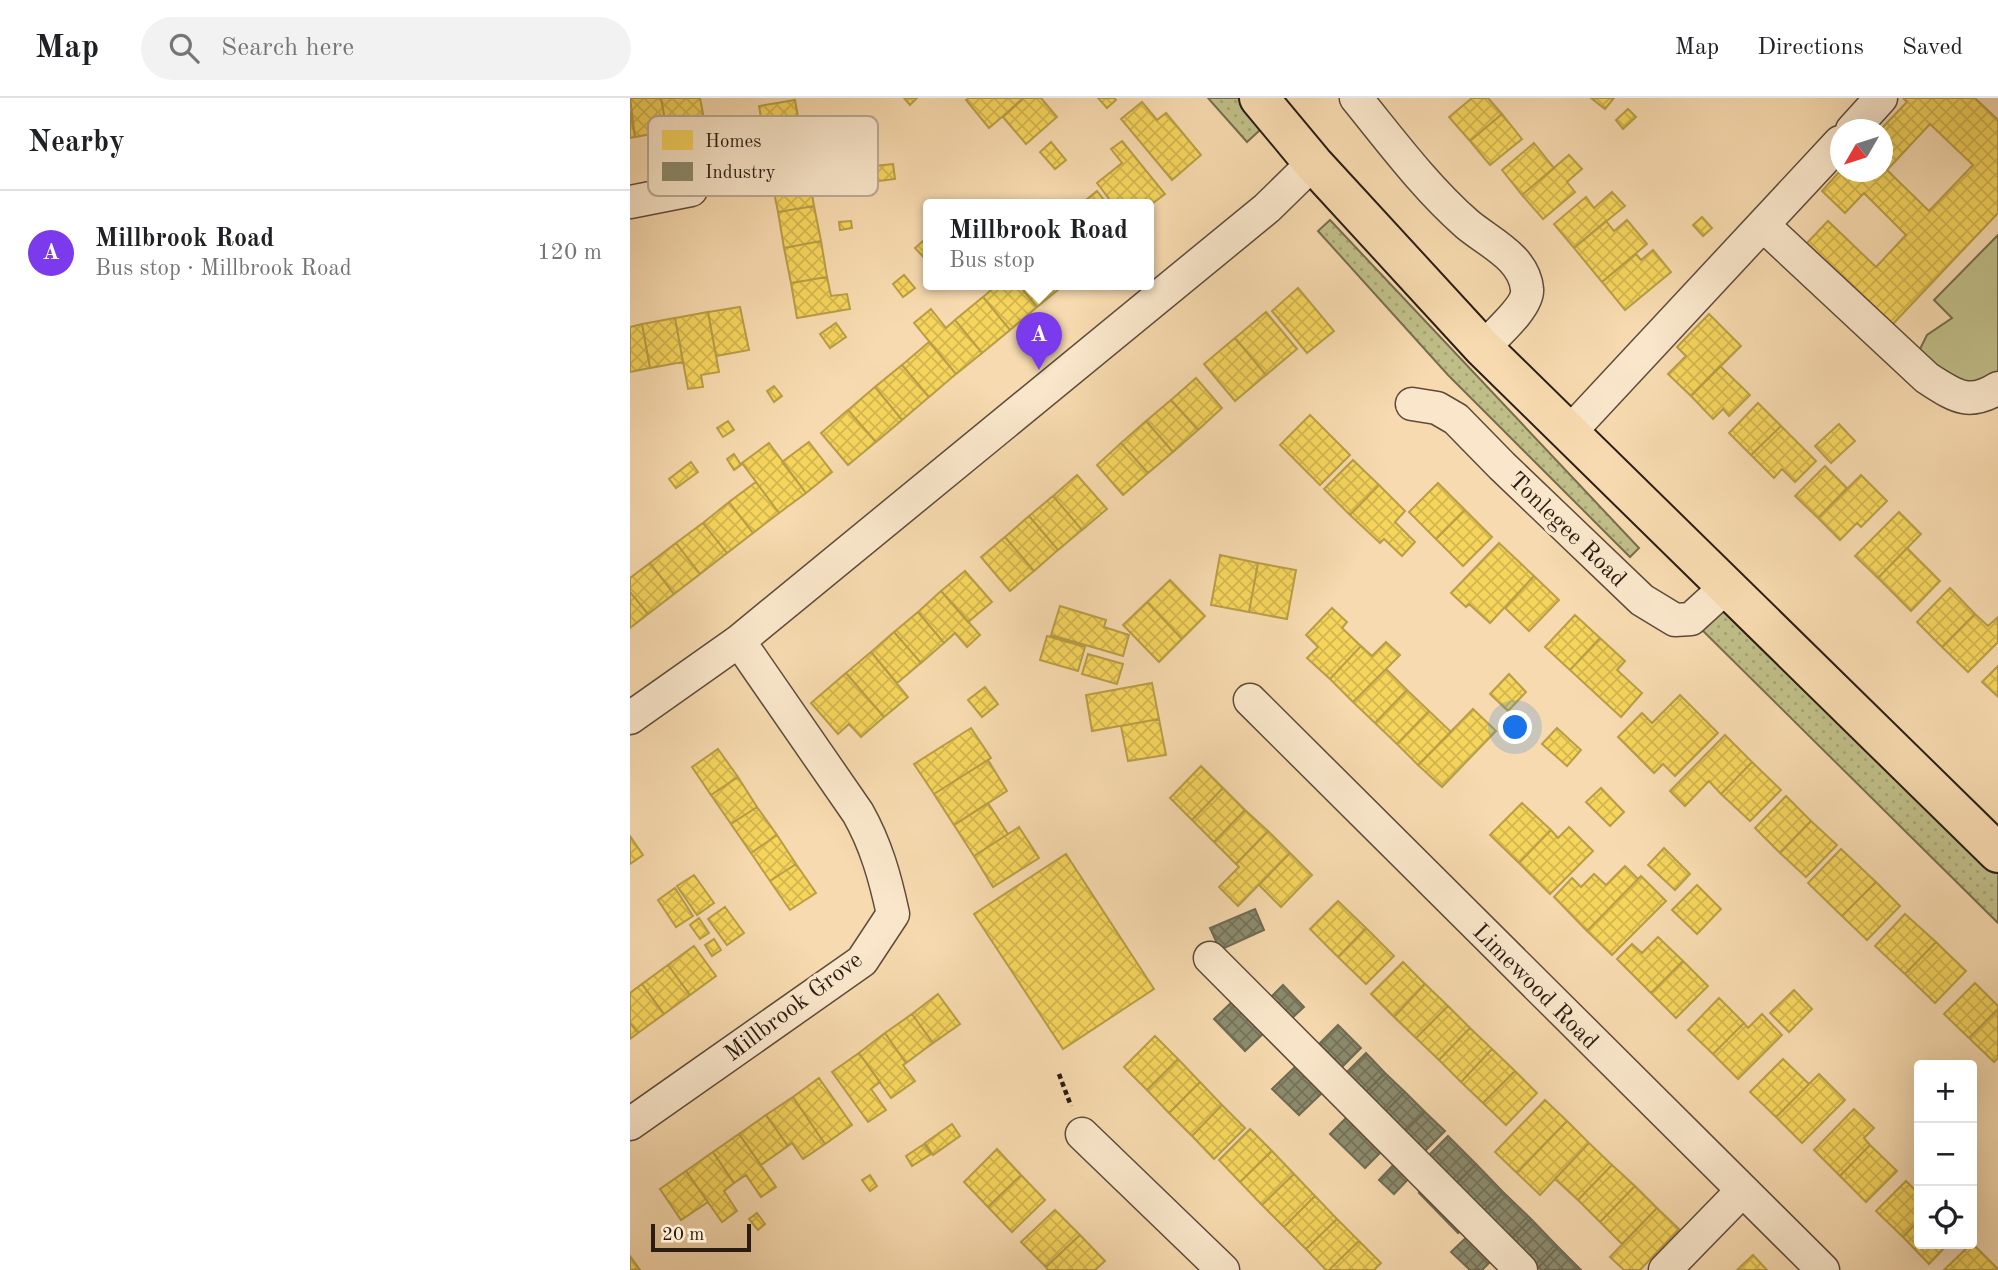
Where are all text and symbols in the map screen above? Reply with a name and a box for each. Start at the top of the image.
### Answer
search box [141,17,631,80]
icon: search [165,29,203,67]
text: Map [35,32,99,65]
text: Search here [221,35,354,61]
text: Map [1675,36,1719,60]
text: Directions [1757,36,1864,60]
text: Saved [1902,36,1963,60]
legend [648,116,878,196]
north arrow [1830,119,1893,182]
text: Nearby [28,128,125,158]
text: Homes [705,133,761,152]
text: Industry [705,164,776,183]
popup [923,199,1154,290]
text: Millbrook Road [949,218,1128,244]
text: Millbrook Road [95,226,274,252]
text: A [42,241,60,264]
text: 120 m [537,241,602,264]
text: Bus stop [949,249,1035,272]
text: Bus stop · Millbrook Road [95,257,352,280]
pin: A [1016,312,1062,370]
street label: Tonlegee Road [1503,469,1630,592]
your location [1498,710,1532,744]
street label: Limewood Road [1467,920,1602,1055]
street label: Millbrook Grove [721,948,867,1067]
map controls [1914,1060,1977,1249]
button: + [1914,1060,1977,1123]
button: − [1914,1123,1977,1186]
button: locate [1914,1186,1977,1249]
scale bar [651,1221,751,1253]
text: 20 m [662,1226,704,1245]

